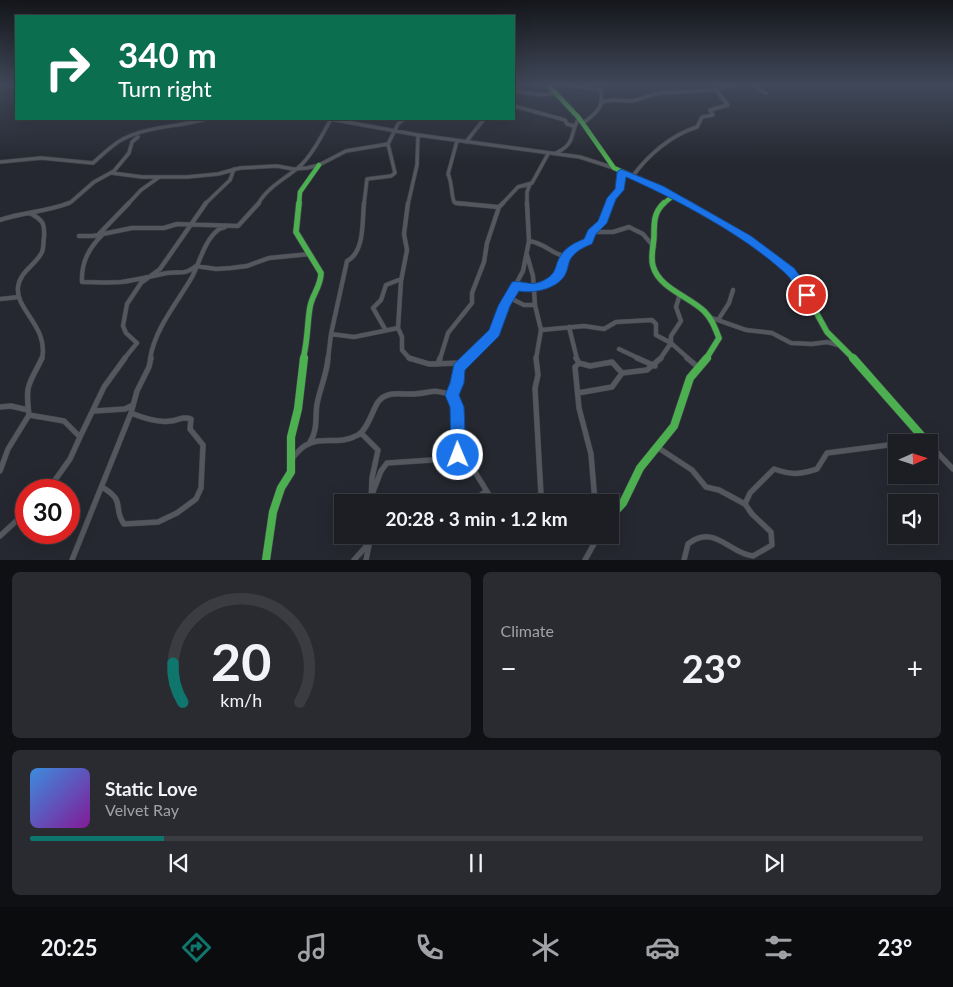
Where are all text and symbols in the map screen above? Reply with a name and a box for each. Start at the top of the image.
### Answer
text: 340 m [118,33,217,75]
icon: right [35,35,100,100]
text: Turn right [118,75,212,102]
pin [786,274,828,316]
icon: arrive [793,281,821,309]
position arrow [431,428,483,480]
north arrow [888,434,938,484]
map controls [888,434,938,544]
speed limit sign: 30 [15,479,80,544]
button: sound [888,494,938,544]
text: 20:28 · 3 min · 1.2 km [385,507,568,530]
text: Climate [501,621,554,640]
text: 20 [211,630,271,692]
text: 23° [682,645,742,691]
text: − [501,651,517,685]
text: + [907,651,923,685]
text: km/h [220,689,262,711]
text: Static Love [105,777,197,800]
text: Velvet Ray [105,800,179,819]
icon: previous [165,849,193,877]
icon: pause [462,849,490,877]
icon: next [760,849,788,877]
icon: directions [179,930,214,965]
icon: music [295,930,330,965]
icon: phone [412,930,447,965]
icon: climate [528,930,563,965]
icon: car [645,930,680,965]
icon: filters [761,930,796,965]
text: 20:25 [41,934,97,961]
text: 23° [878,934,912,961]

